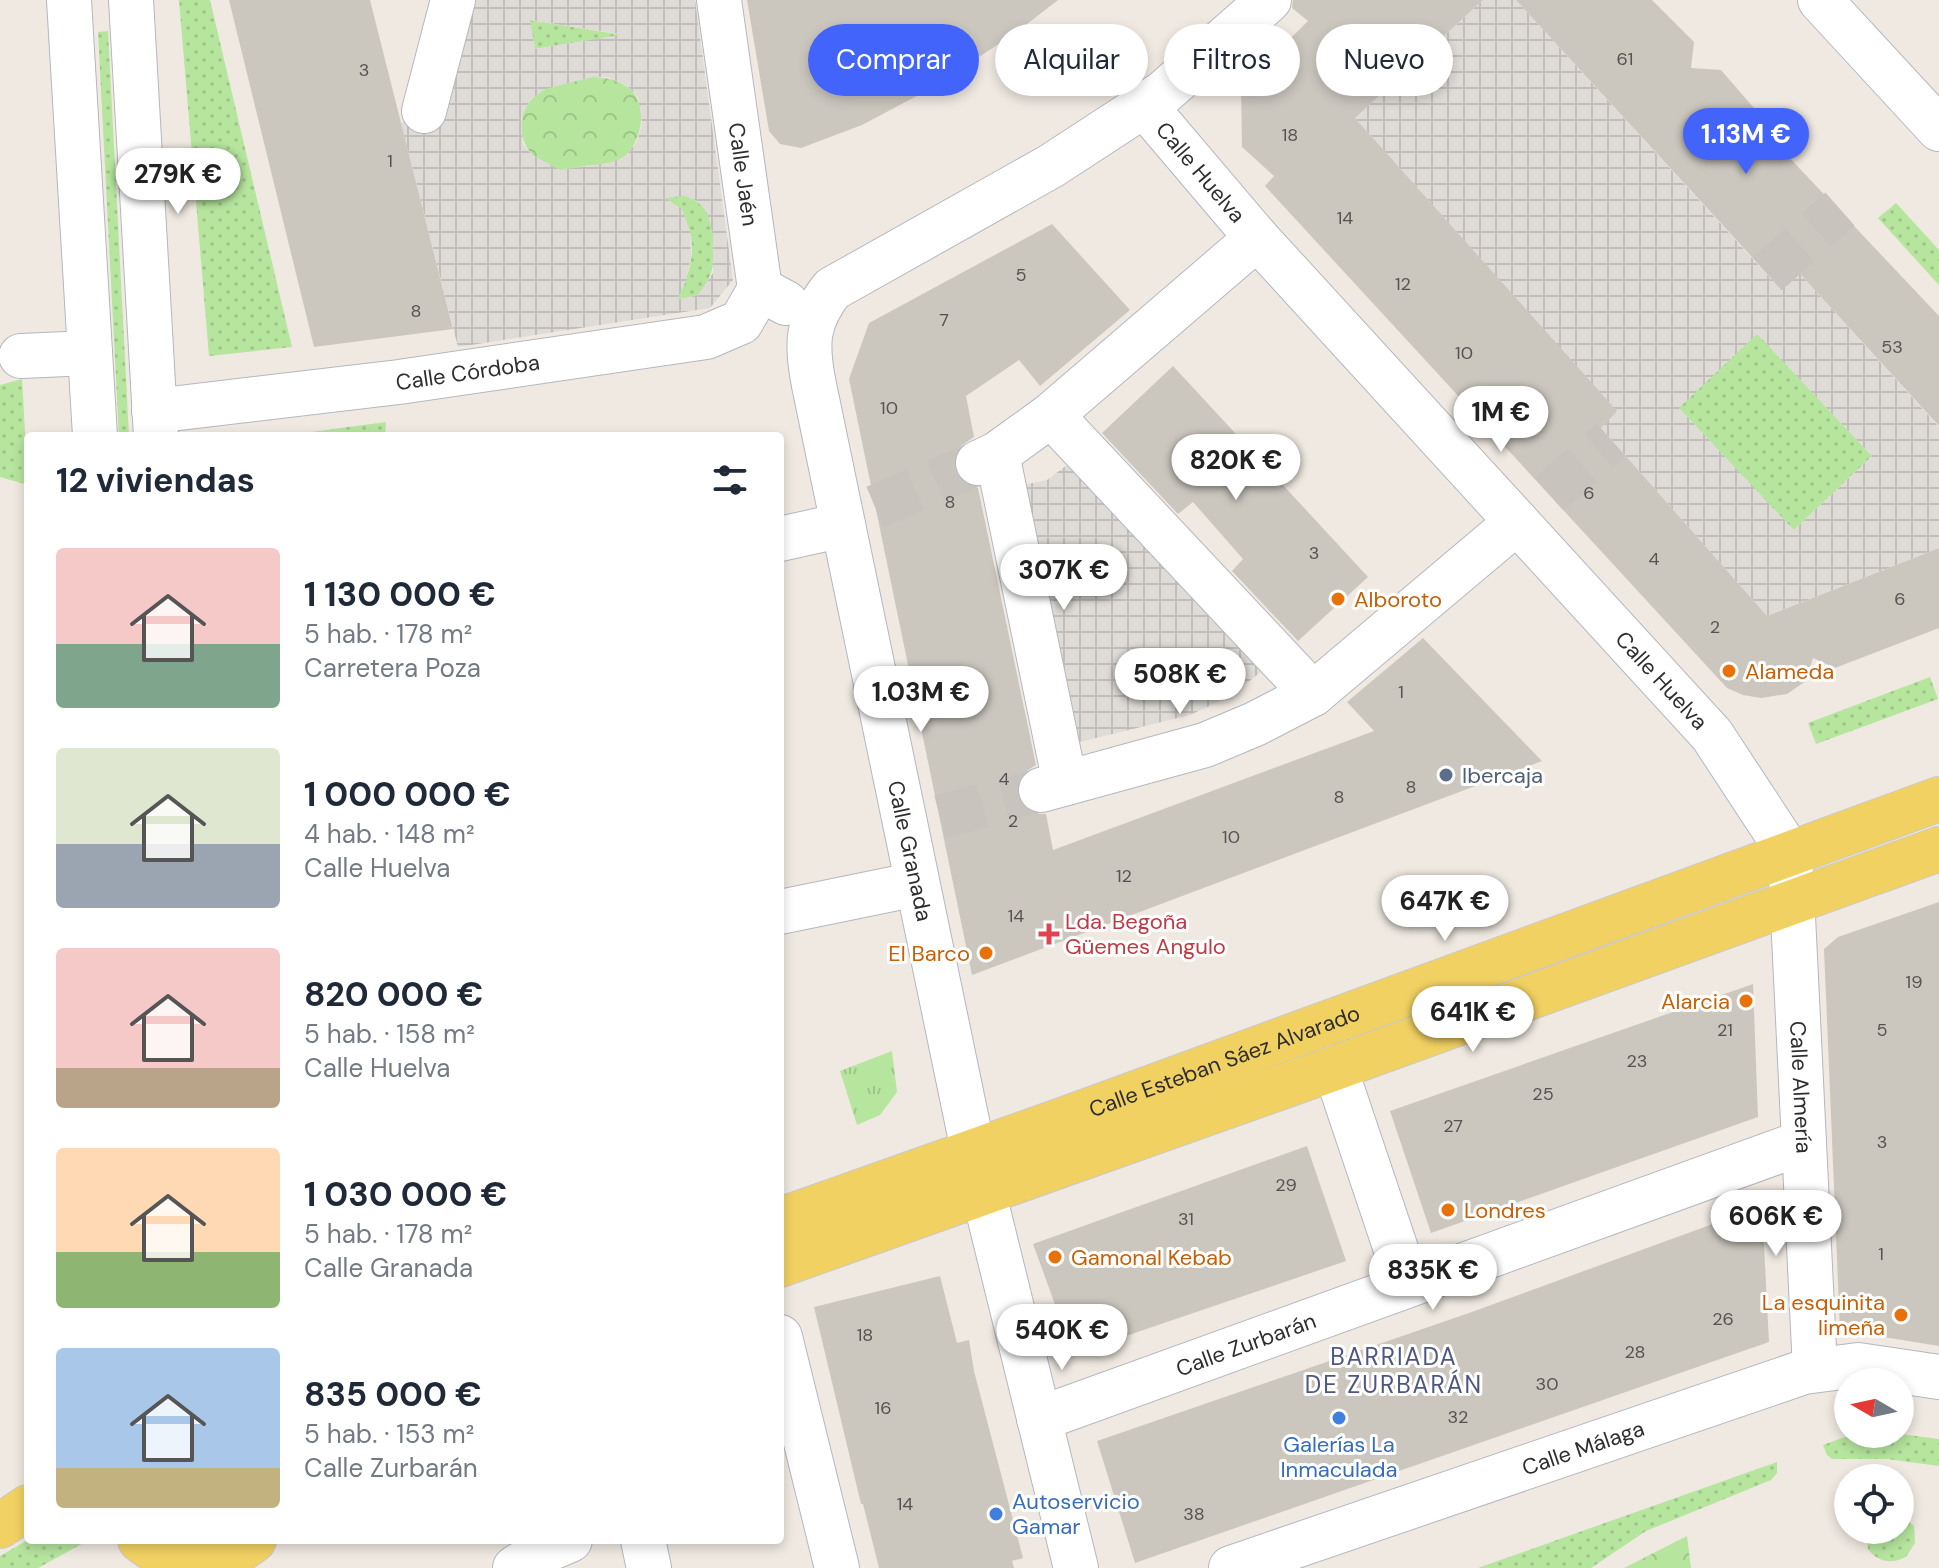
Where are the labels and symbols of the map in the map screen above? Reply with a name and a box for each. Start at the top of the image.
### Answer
house number: 61 [1617,47,1633,71]
house number: 3 [359,58,369,82]
pin: 1.13M € [1672,108,1820,176]
street label: Calle Huelva [1150,115,1252,229]
street label: Calle Jaén [722,121,765,228]
house number: 18 [1282,123,1298,147]
pin: 279K € [113,148,243,216]
house number: 1 [387,149,393,173]
house number: 14 [1337,206,1353,230]
house number: 5 [1016,263,1026,287]
house number: 12 [1395,272,1411,296]
house number: 8 [411,299,421,323]
house number: 7 [939,308,949,332]
house number: 53 [1881,335,1903,359]
house number: 10 [1455,341,1473,365]
street label: Calle Córdoba [394,347,541,397]
pin: 1M € [1454,386,1548,454]
house number: 10 [880,396,898,420]
pin: 820K € [1171,434,1301,502]
house number: 6 [1583,481,1595,505]
house number: 8 [945,490,955,514]
house number: 3 [1309,541,1319,565]
pin: 307K € [999,544,1129,612]
house number: 4 [1649,547,1660,571]
place label: Alboroto [1354,585,1442,614]
house number: 6 [1894,587,1906,611]
marker: Alboroto [1329,590,1347,608]
house number: 2 [1710,615,1720,639]
street label: Calle Huelva [1609,625,1714,736]
pin: 508K € [1115,648,1245,716]
place label: Alameda [1745,657,1834,686]
marker: Alameda [1720,662,1738,680]
pin: 1.03M € [847,666,995,734]
house number: 1 [1398,680,1404,704]
place label: Ibercaja [1462,761,1543,790]
marker: Ibercaja [1437,766,1455,784]
house number: 4 [999,767,1010,791]
house number: 8 [1406,775,1416,799]
street label: Calle Granada [881,778,939,924]
house number: 8 [1334,785,1344,809]
house number: 2 [1008,809,1018,833]
house number: 10 [1222,825,1240,849]
house number: 12 [1116,864,1132,888]
pin: 647K € [1380,875,1510,943]
house number: 14 [1008,904,1024,928]
place label: Lda. Begoña Güemes Angulo [1065,907,1226,961]
marker: Lda. Begoña Güemes Angulo [1040,925,1058,943]
place label: El Barco [888,939,970,968]
marker: El Barco [977,944,995,962]
house number: 19 [1906,970,1922,994]
pin: 641K € [1408,986,1538,1054]
place label: Alarcia [1661,987,1730,1016]
marker: Alarcia [1737,992,1755,1010]
street label: Calle Esteban Sáez Alvarado [1085,998,1364,1124]
house number: 21 [1717,1018,1733,1042]
house number: 5 [1877,1018,1887,1042]
street label: Calle Almería [1784,1020,1819,1154]
house number: 23 [1626,1049,1648,1073]
house number: 25 [1532,1082,1554,1106]
house number: 27 [1443,1114,1463,1138]
house number: 3 [1877,1130,1887,1154]
house number: 29 [1275,1173,1297,1197]
pin: 606K € [1711,1190,1841,1258]
place label: Londres [1464,1196,1546,1225]
marker: Londres [1439,1201,1457,1219]
house number: 31 [1178,1207,1194,1231]
house number: 1 [1878,1242,1884,1266]
place label: Gamonal Kebab [1071,1243,1232,1272]
pin: 835K € [1368,1244,1498,1312]
marker: Gamonal Kebab [1046,1248,1064,1266]
place label: La esquinita limeña [1762,1288,1885,1342]
pin: 540K € [997,1304,1127,1372]
street label: Calle Zurbarán [1172,1305,1320,1383]
marker: La esquinita limeña [1892,1306,1910,1324]
house number: 26 [1712,1307,1734,1331]
house number: 18 [857,1323,873,1347]
house number: 28 [1624,1340,1646,1364]
district label: BARRIADA DE ZURBARÁN [1305,1341,1483,1400]
north arrow [1834,1368,1914,1448]
house number: 30 [1536,1372,1558,1396]
house number: 16 [875,1396,891,1420]
house number: 32 [1447,1405,1469,1429]
marker: Galerías La Inmaculada [1330,1409,1348,1427]
street label: Calle Málaga [1518,1413,1648,1482]
place label: Galerías La Inmaculada [1280,1430,1398,1484]
place label: Autoservicio Gamar [1012,1487,1140,1541]
house number: 14 [897,1492,913,1516]
house number: 38 [1183,1502,1205,1526]
marker: Autoservicio Gamar [987,1505,1005,1523]

